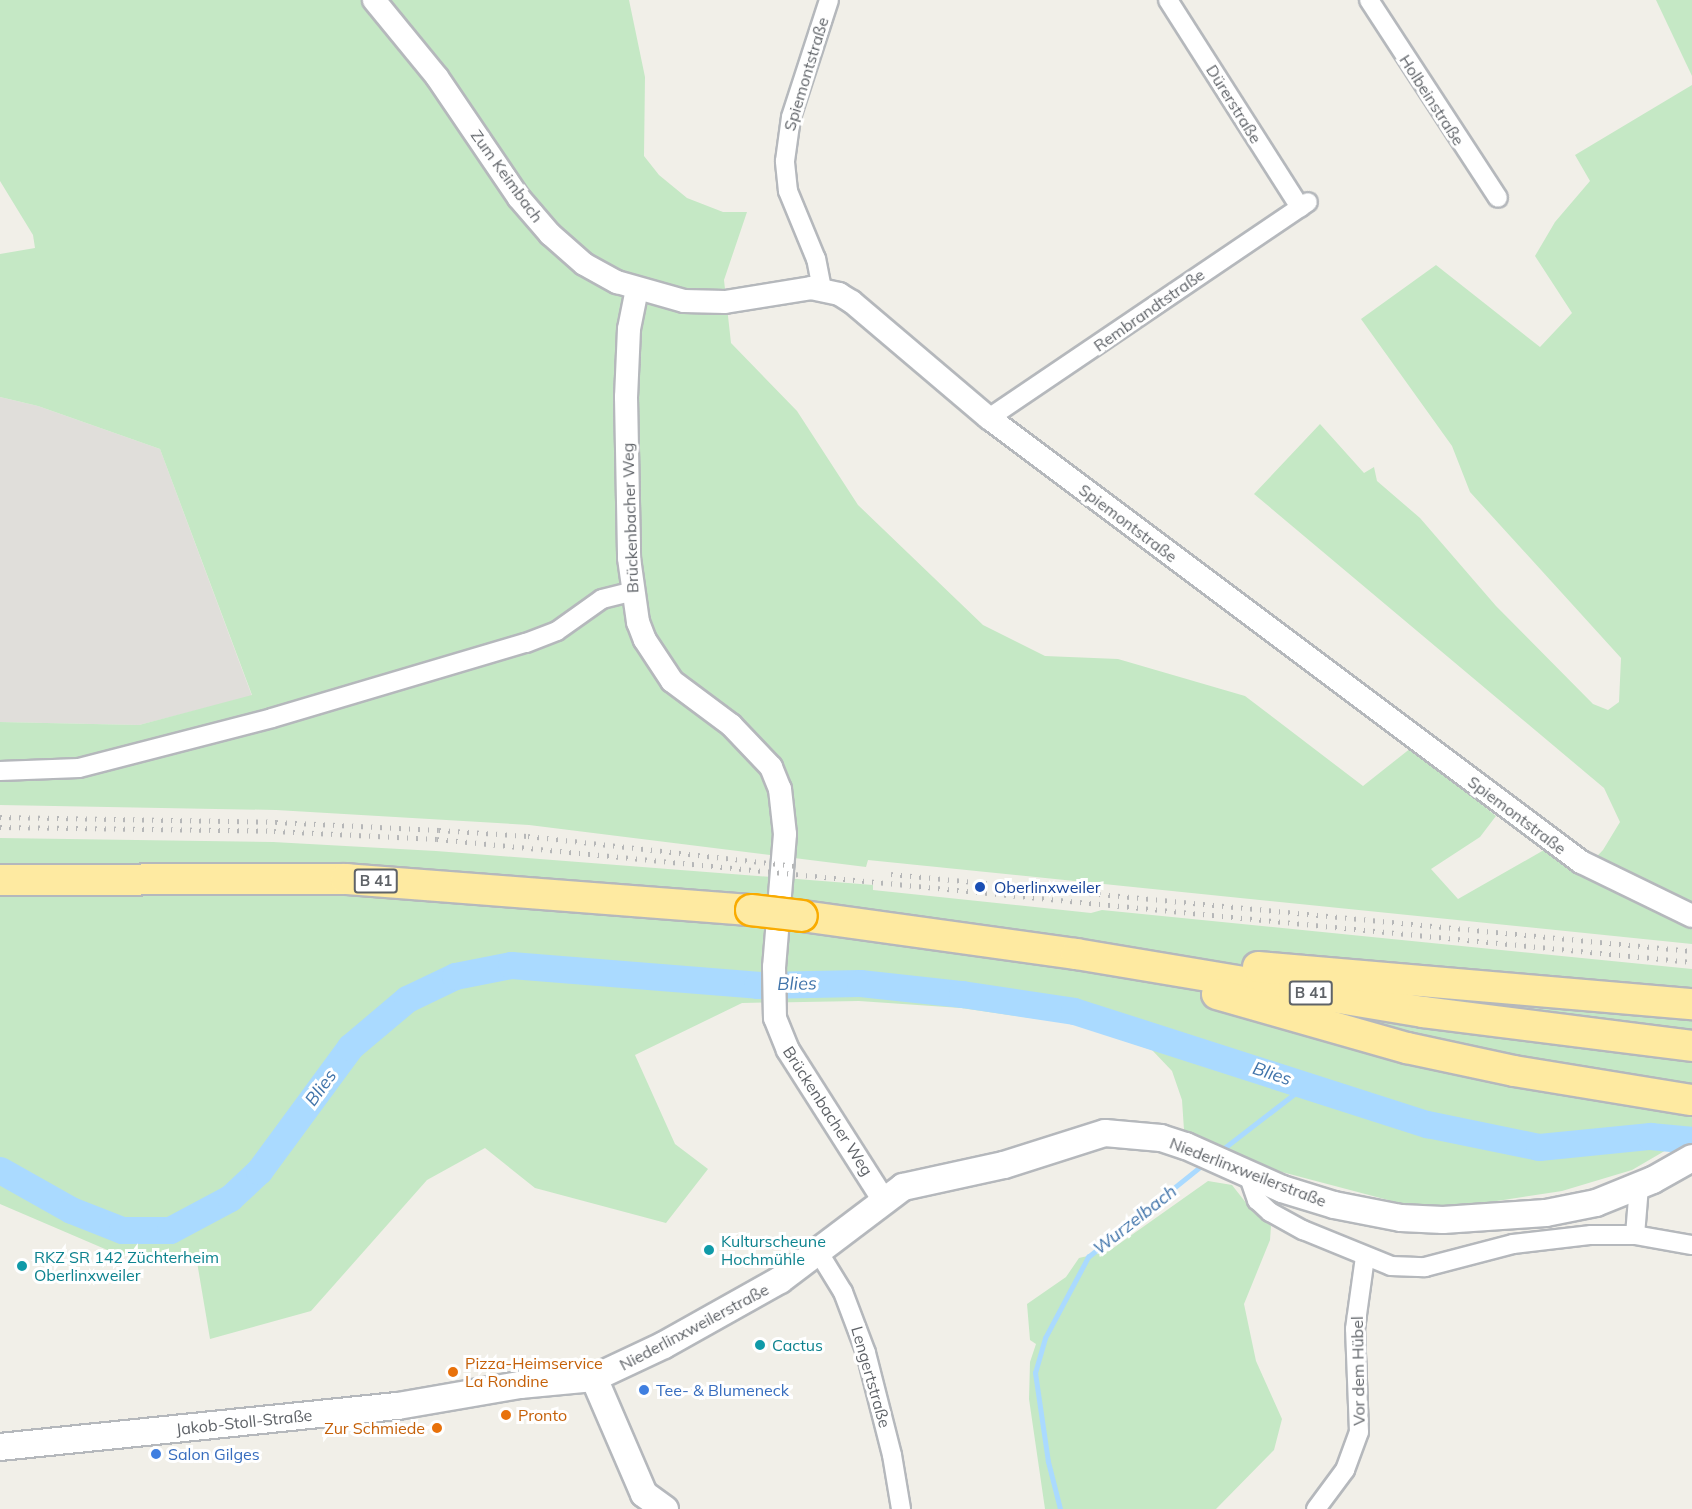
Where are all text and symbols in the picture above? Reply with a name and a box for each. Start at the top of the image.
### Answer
street label: Spiemontstraße [780,15,832,133]
street label: Holbeinstraße [1396,51,1468,149]
street label: Dürerstraße [1202,61,1266,147]
street label: Zum Keimbach [467,126,547,226]
street label: Rembrandtstraße [1090,265,1208,355]
street label: Brückenbacher Weg [618,443,642,593]
street label: Spiemontstraße [1075,480,1181,566]
street label: Spiemontstraße [1464,772,1570,858]
road number: B 41 [354,869,398,893]
place label: Oberlinxweiler [994,877,1100,897]
marker: Oberlinxweiler [971,878,989,896]
water label: Blies [777,973,817,995]
road number: B 41 [1288,981,1334,1005]
street label: Brückenbacher Weg [779,1043,877,1179]
water label: Blies [1250,1058,1294,1090]
water label: Blies [301,1066,341,1110]
street label: Niederlinxweilerstraße [1167,1133,1329,1211]
water label: Wurzelbach [1089,1181,1181,1259]
place label: Kulturscheune Hochmühle [721,1231,826,1269]
marker: Kulturscheune Hochmühle [702,1243,716,1257]
place label: RKZ SR 142 Züchterheim Oberlinxweiler [34,1247,219,1285]
marker: RKZ SR 142 Züchterheim Oberlinxweiler [15,1259,29,1273]
street label: Niederlinxweilerstraße [616,1280,772,1374]
street label: Vor dem Hübel [1347,1316,1369,1426]
street label: Lengertstraße [847,1324,895,1430]
place label: Cactus [772,1335,823,1355]
marker: Cactus [753,1338,767,1352]
place label: Pizza-Heimservice La Rondine [465,1353,603,1391]
marker: Pizza-Heimservice La Rondine [446,1365,460,1379]
place label: Tee- & Blumeneck [656,1380,789,1400]
marker: Tee- & Blumeneck [637,1383,651,1397]
street label: Jakob-Stoll-Straße [175,1405,313,1439]
place label: Pronto [518,1405,567,1425]
marker: Pronto [499,1408,513,1422]
place label: Zur Schmiede [324,1418,425,1438]
marker: Zur Schmiede [430,1421,444,1435]
place label: Salon Gilges [168,1444,260,1464]
marker: Salon Gilges [149,1447,163,1461]

